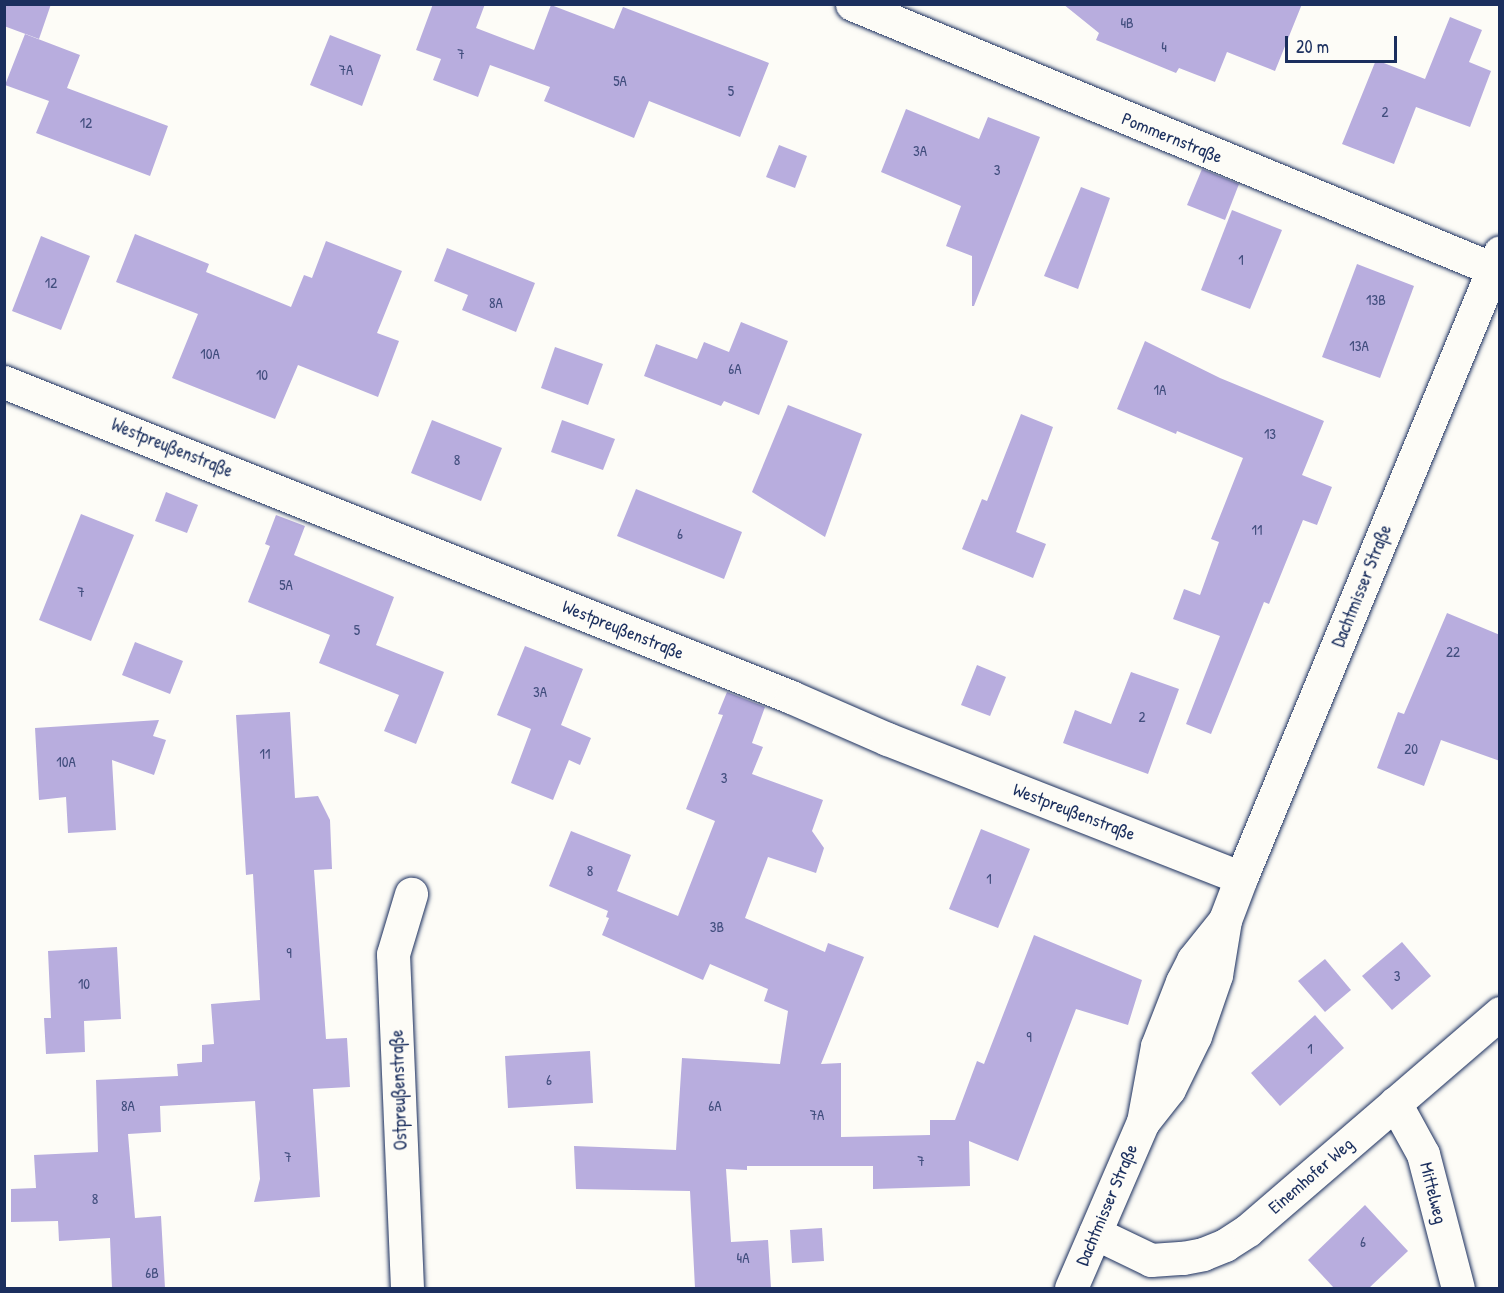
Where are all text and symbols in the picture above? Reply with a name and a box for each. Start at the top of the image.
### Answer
house number: 4B [1120,14,1134,32]
scale bar [1288,24,1400,62]
text: 20 m [1296,34,1329,59]
house number: 4 [1161,38,1167,56]
house number: 7 [457,45,465,63]
house number: 7A [339,61,353,79]
house number: 5A [613,72,627,90]
house number: 5 [728,82,734,100]
house number: 2 [1381,103,1389,121]
street label: Pommernstraße [1119,108,1225,168]
house number: 12 [80,114,92,132]
house number: 3A [913,142,927,160]
house number: 3 [994,161,1000,179]
house number: 1 [1238,251,1244,269]
house number: 12 [45,274,57,292]
house number: 13B [1366,291,1386,309]
house number: 8A [489,294,503,312]
house number: 13A [1349,337,1369,355]
house number: 10A [200,345,220,363]
house number: 6A [728,360,742,378]
house number: 10 [256,366,268,384]
house number: 1A [1154,381,1166,399]
street label: Westpreußenstraße [108,414,236,482]
house number: 13 [1264,425,1276,443]
house number: 8 [454,451,460,469]
house number: 11 [1252,521,1262,539]
street label: Dachtmisser Straße [1328,522,1396,650]
house number: 6 [677,525,683,543]
house number: 5A [279,576,293,594]
house number: 7 [77,583,85,601]
street label: Westpreußenstraße [559,596,687,664]
house number: 5 [354,621,360,639]
house number: 22 [1446,643,1460,661]
house number: 3A [533,683,547,701]
house number: 2 [1138,708,1146,726]
house number: 20 [1404,740,1418,758]
house number: 11 [260,745,270,763]
house number: 10A [56,753,76,771]
house number: 3 [721,769,727,787]
street label: Westpreußenstraße [1010,779,1138,845]
house number: 8 [587,862,593,880]
house number: 1 [986,870,992,888]
house number: 3B [710,918,724,936]
house number: 9 [286,944,292,962]
house number: 3 [1394,967,1400,985]
house number: 10 [78,975,90,993]
house number: 9 [1026,1028,1032,1046]
street label: Ostpreußenstraße [386,1029,412,1151]
house number: 1 [1307,1040,1313,1058]
house number: 6 [546,1071,552,1089]
house number: 8A [121,1097,135,1115]
house number: 6A [708,1097,722,1115]
house number: 7A [810,1106,824,1124]
street label: Einemhofer Weg [1264,1133,1358,1219]
street label: Dachtmisser Straße [1072,1141,1142,1269]
house number: 7 [284,1148,292,1166]
house number: 7 [917,1152,925,1170]
street label: Mittelweg [1415,1160,1451,1226]
house number: 8 [92,1190,98,1208]
house number: 6 [1360,1233,1366,1251]
house number: 4A [737,1249,749,1267]
house number: 6B [145,1264,159,1282]

